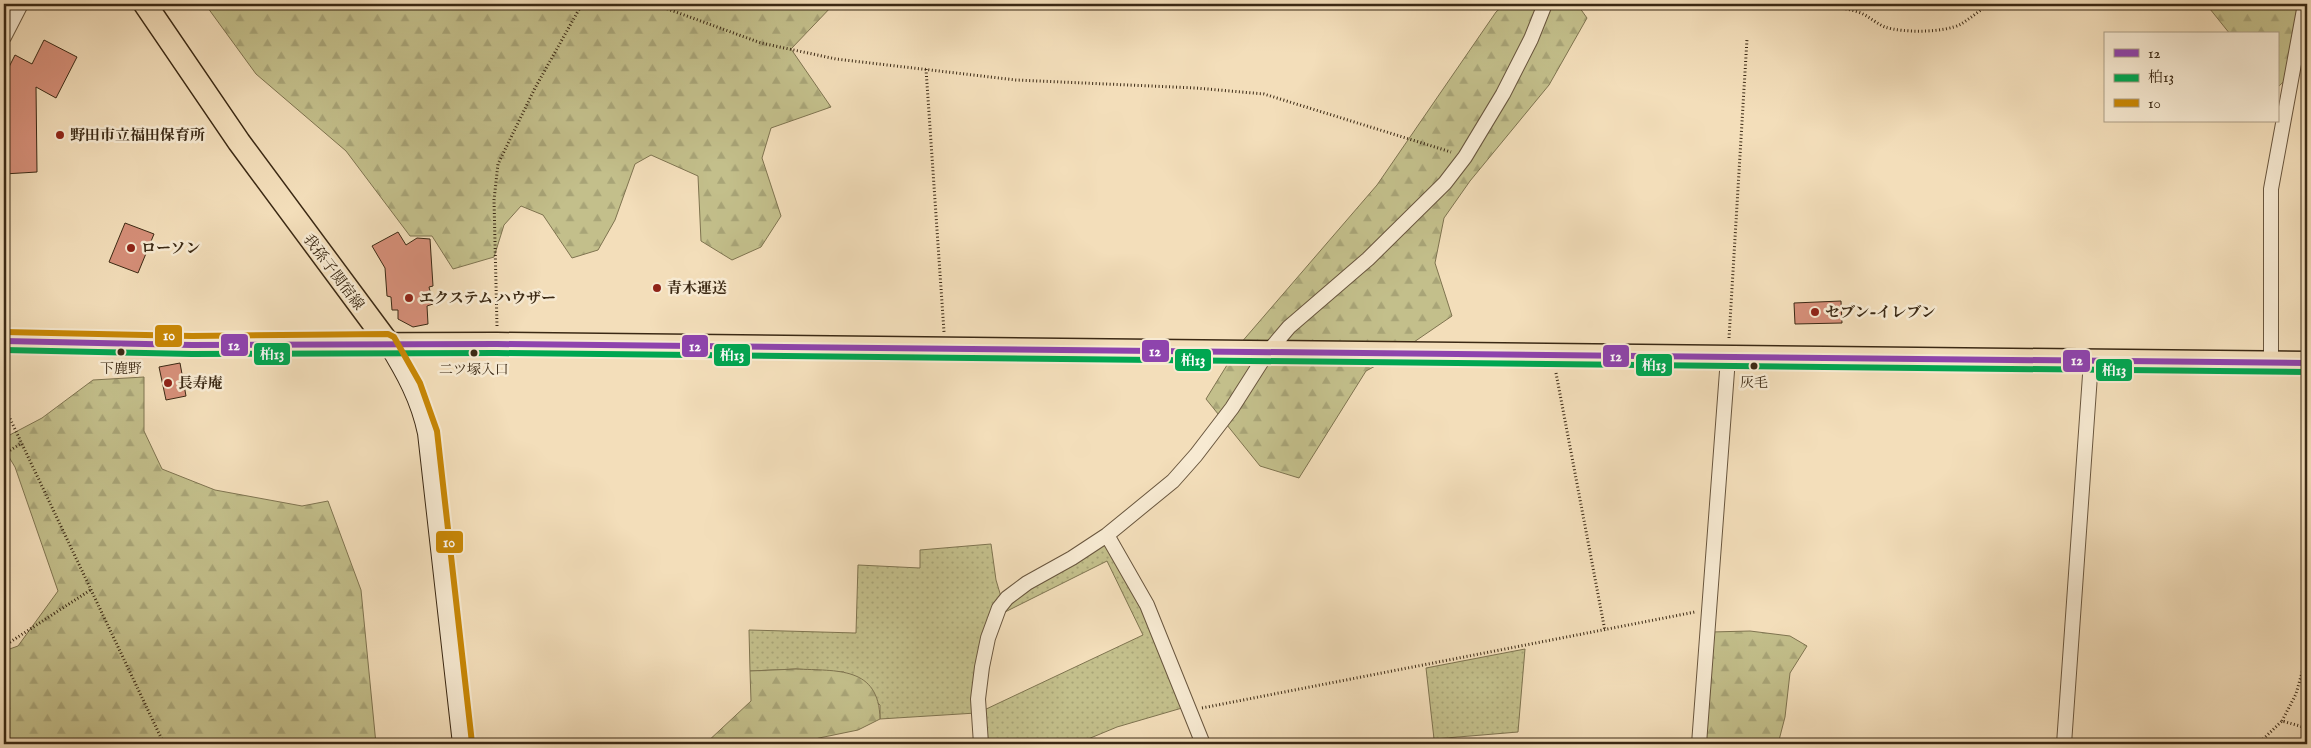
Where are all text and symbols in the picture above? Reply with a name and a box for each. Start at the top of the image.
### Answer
legend [2104,32,2278,122]
text: 12 [2148,44,2161,63]
text: 柏13 [2148,68,2174,87]
text: 10 [2148,94,2161,113]
place label: 野田市立福田保育所 [70,126,205,145]
marker: 野田市立福田保育所 [54,129,66,141]
street label: 我孫子関宿線 [299,231,368,314]
place label: ローソン [141,239,200,258]
marker: ローソン [125,242,137,254]
place label: 青木運送 [667,279,727,298]
marker: 青木運送 [651,282,663,294]
place label: エクステム ハウザー [419,289,556,308]
marker: エクステム ハウザー [403,292,415,304]
place label: セブン-イレブン [1825,303,1936,322]
marker: セブン-イレブン [1809,306,1821,318]
line badge: 10 [154,324,183,348]
text: 10 [163,327,175,345]
line badge: 12 [220,333,249,357]
line badge: 12 [681,334,709,358]
text: 12 [228,337,240,355]
text: 12 [689,338,701,356]
line badge: 12 [1141,339,1170,363]
line badge: 柏13 [253,342,291,366]
line badge: 柏13 [713,343,751,367]
text: 12 [1149,343,1161,361]
line badge: 12 [1602,344,1630,368]
text: 柏13 [260,346,284,364]
marker: 下鹿野 [116,347,126,357]
text: 柏13 [720,347,744,365]
marker: 二ツ塚入口 [469,348,479,358]
line badge: 柏13 [1174,348,1212,372]
text: 12 [1610,348,1622,366]
line badge: 12 [2062,349,2091,373]
text: 柏13 [1181,352,1205,370]
text: 12 [2071,352,2083,370]
line badge: 柏13 [1635,353,1673,377]
text: 柏13 [1642,357,1666,375]
line badge: 柏13 [2095,358,2133,382]
place label: 下鹿野 [100,360,142,378]
place label: 二ツ塚入口 [439,361,509,379]
marker: 灰毛 [1749,361,1759,371]
text: 柏13 [2102,362,2126,380]
place label: 長寿庵 [178,374,223,393]
place label: 灰毛 [1740,374,1768,392]
marker: 長寿庵 [162,377,174,389]
line badge: 10 [435,530,464,554]
text: 10 [443,534,455,552]

